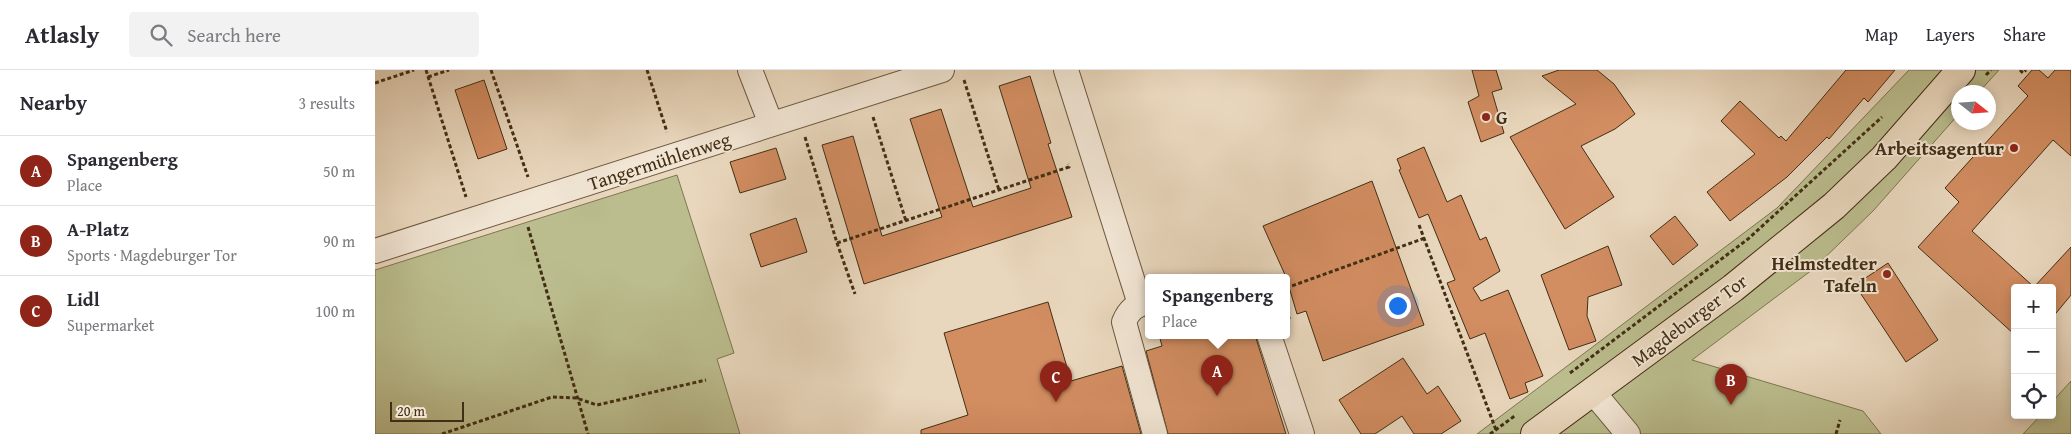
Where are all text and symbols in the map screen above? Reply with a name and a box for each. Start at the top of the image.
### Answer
search box [129,12,479,57]
text: Atlasly [25,17,99,52]
icon: search [147,21,175,49]
text: Search here [187,21,281,49]
text: Map [1865,21,1898,48]
text: Layers [1926,21,1975,48]
text: Share [2003,21,2046,48]
north arrow [1951,85,1996,130]
text: Nearby [20,87,87,118]
text: 3 results [298,91,355,115]
place label: G [1496,103,1508,131]
marker: G [1480,111,1492,123]
street label: Tangermühlenweg [584,125,735,197]
place label: Arbeitsagentur [1875,134,2004,162]
marker: Arbeitsagentur [2008,142,2020,154]
text: Spangenberg [67,145,178,173]
text: A [31,159,41,183]
text: 50 m [323,159,355,183]
text: Place [67,173,102,197]
text: A-Platz [67,215,129,243]
text: B [31,229,41,253]
text: 90 m [323,229,355,253]
text: Sports · Magdeburger Tor [67,243,237,267]
place label: Helmstedter Tafeln [1771,249,1878,299]
street label: Magdeburger Tor [1625,267,1753,373]
marker: Helmstedter Tafeln [1881,268,1893,280]
popup [1145,274,1290,339]
text: Spangenberg [1162,281,1273,309]
map controls [2011,284,2056,419]
button: + [2011,284,2056,329]
text: Lidl [67,285,100,313]
your location [1385,293,1411,319]
text: C [31,299,41,323]
text: 100 m [315,299,355,323]
text: Place [1162,309,1197,333]
text: Supermarket [67,313,154,337]
button: − [2011,329,2056,374]
pin: A [1201,355,1233,396]
pin: C [1040,361,1072,402]
pin: B [1715,364,1747,405]
button: locate [2011,374,2056,419]
scale bar [390,399,464,422]
text: 20 m [397,401,425,421]

